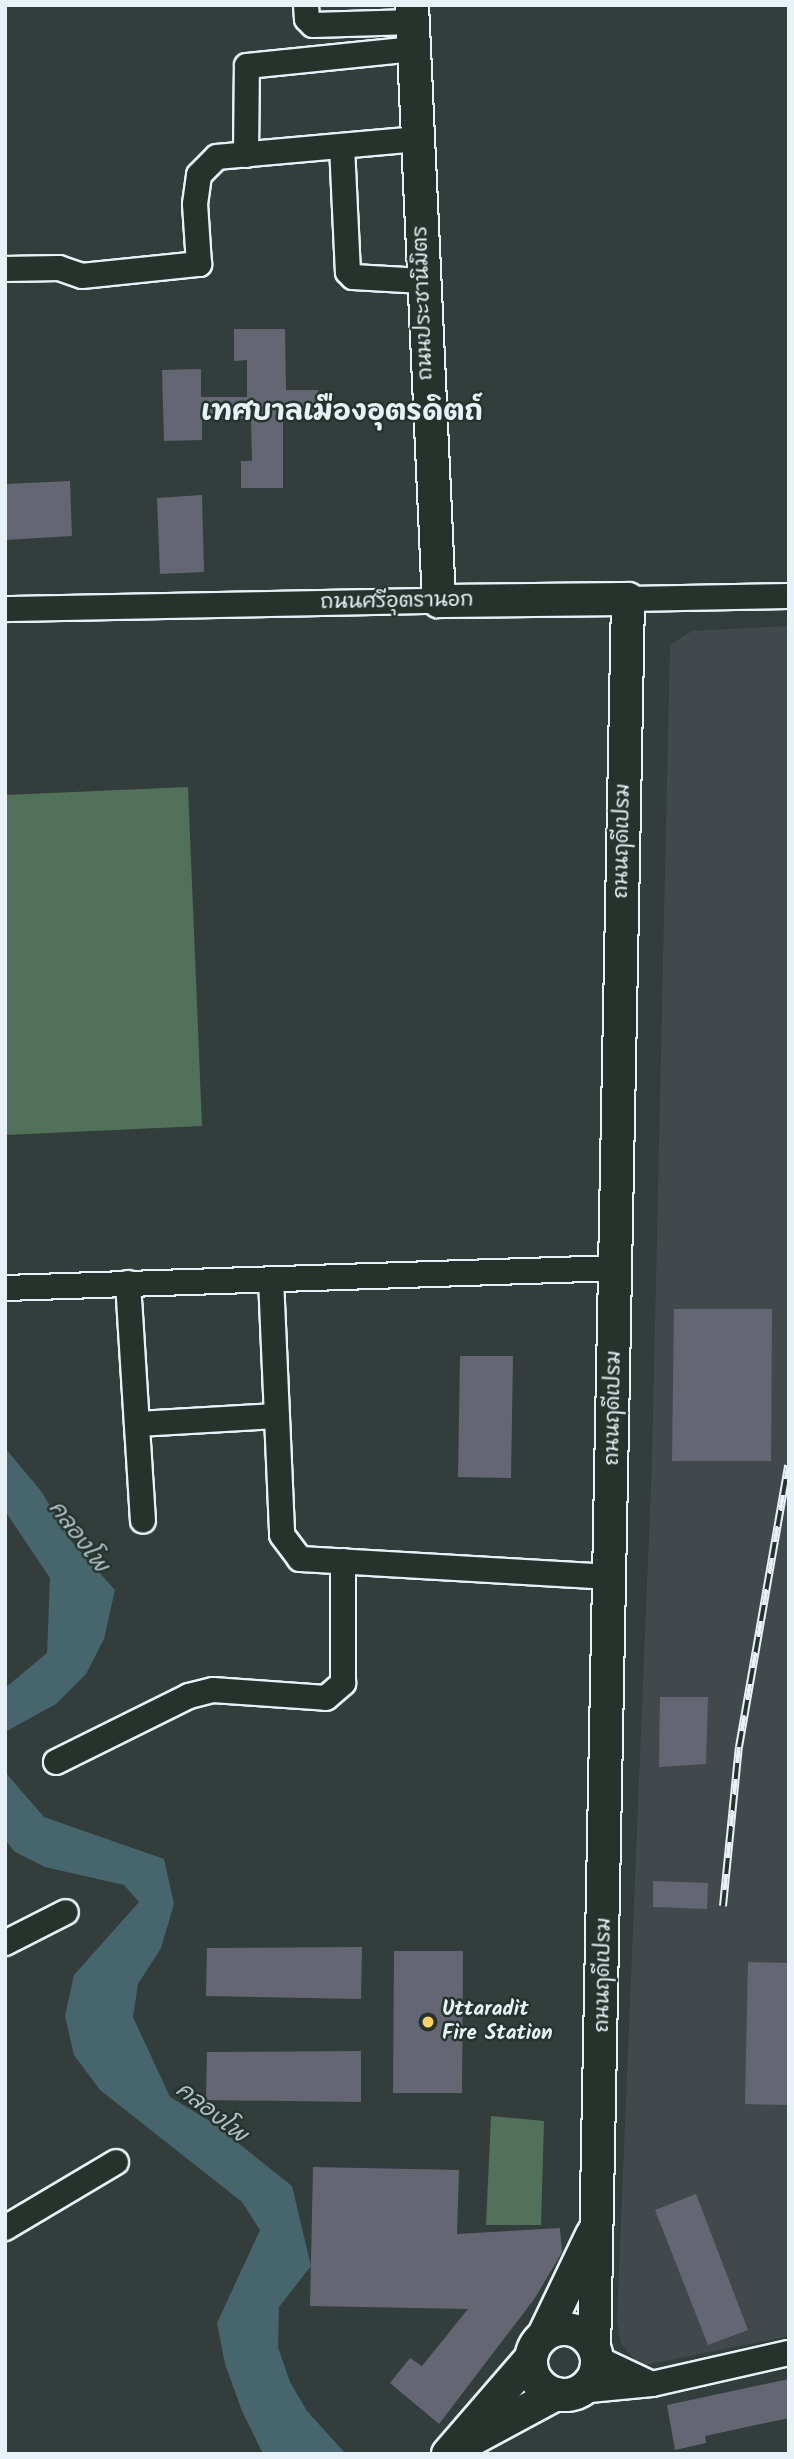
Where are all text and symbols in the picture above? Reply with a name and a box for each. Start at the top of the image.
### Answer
street label: ถนนประชานิมิตร [409,225,439,381]
district label: เทศบาลเมืองอุตรดิตถ์ [201,396,483,430]
street label: ถนนศรีอุตรานอก [320,588,474,616]
street label: ถนนฤดีเปรม [609,783,637,899]
street label: ถนนฤดีเปรม [600,1350,628,1466]
water label: คลองโพ [42,1496,114,1578]
street label: ถนนฤดีเปรม [590,1917,618,2033]
place label: Uttaradit Fire Station [442,1997,553,2047]
marker: Uttaradit Fire Station [420,2014,436,2030]
water label: คลองโพ [170,2077,252,2149]

